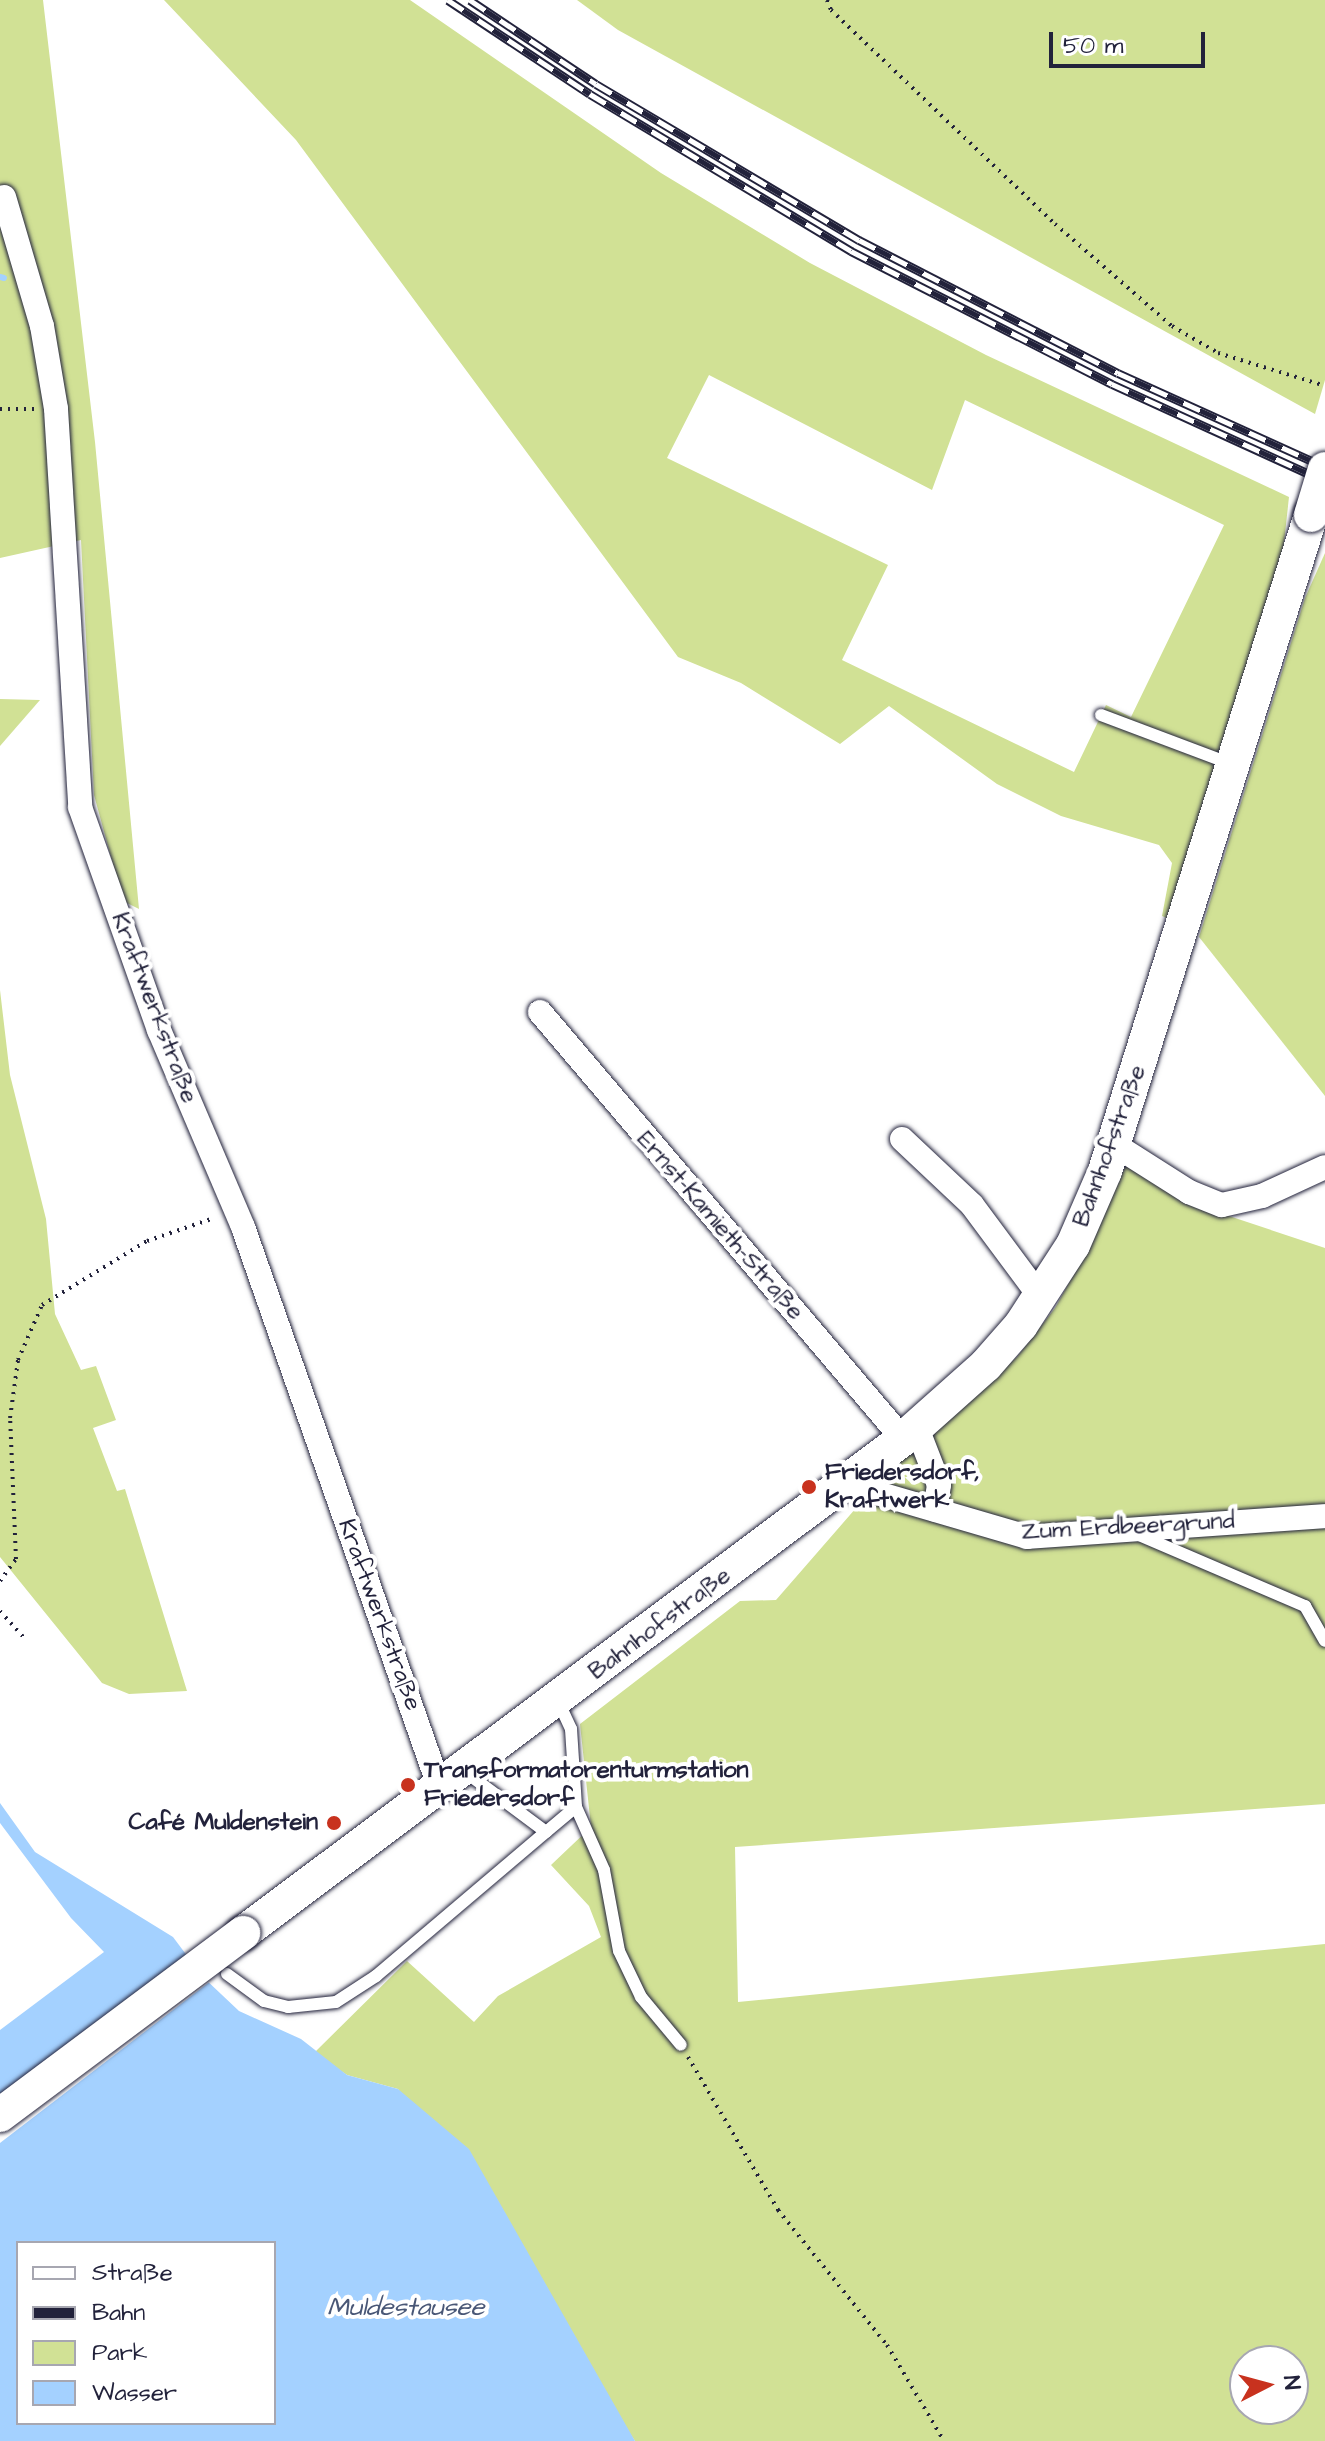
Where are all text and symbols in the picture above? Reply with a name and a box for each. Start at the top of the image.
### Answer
scale bar [1053,16,1209,66]
text: 50 m [1063,29,1123,63]
street label: Kraftwerkstraße [104,909,204,1107]
street label: Bahnhofstraße [1067,1061,1153,1231]
street label: Ernst-Kamieth-Straße [630,1126,810,1326]
place label: Friedersdorf, Kraftwerk [825,1459,980,1515]
marker: Friedersdorf, Kraftwerk [800,1478,818,1496]
street label: Zum Erdbeergrund [1020,1507,1236,1547]
street label: Kraftwerkstraße [331,1515,427,1715]
street label: Bahnhofstraße [583,1561,737,1687]
place label: Transformatorenturmstation Friedersdorf [424,1757,748,1813]
marker: Transformatorenturmstation Friedersdorf [399,1776,417,1794]
place label: Café Muldenstein [128,1809,318,1837]
marker: Café Muldenstein [325,1814,343,1832]
legend [16,2241,276,2425]
text: Straße [92,2256,173,2290]
water label: Muldestausee [327,2292,485,2324]
text: Bahn [92,2296,145,2330]
text: Park [92,2336,148,2370]
north arrow [1229,2345,1309,2425]
text: N [1275,2374,1308,2391]
text: Wasser [92,2376,177,2410]

